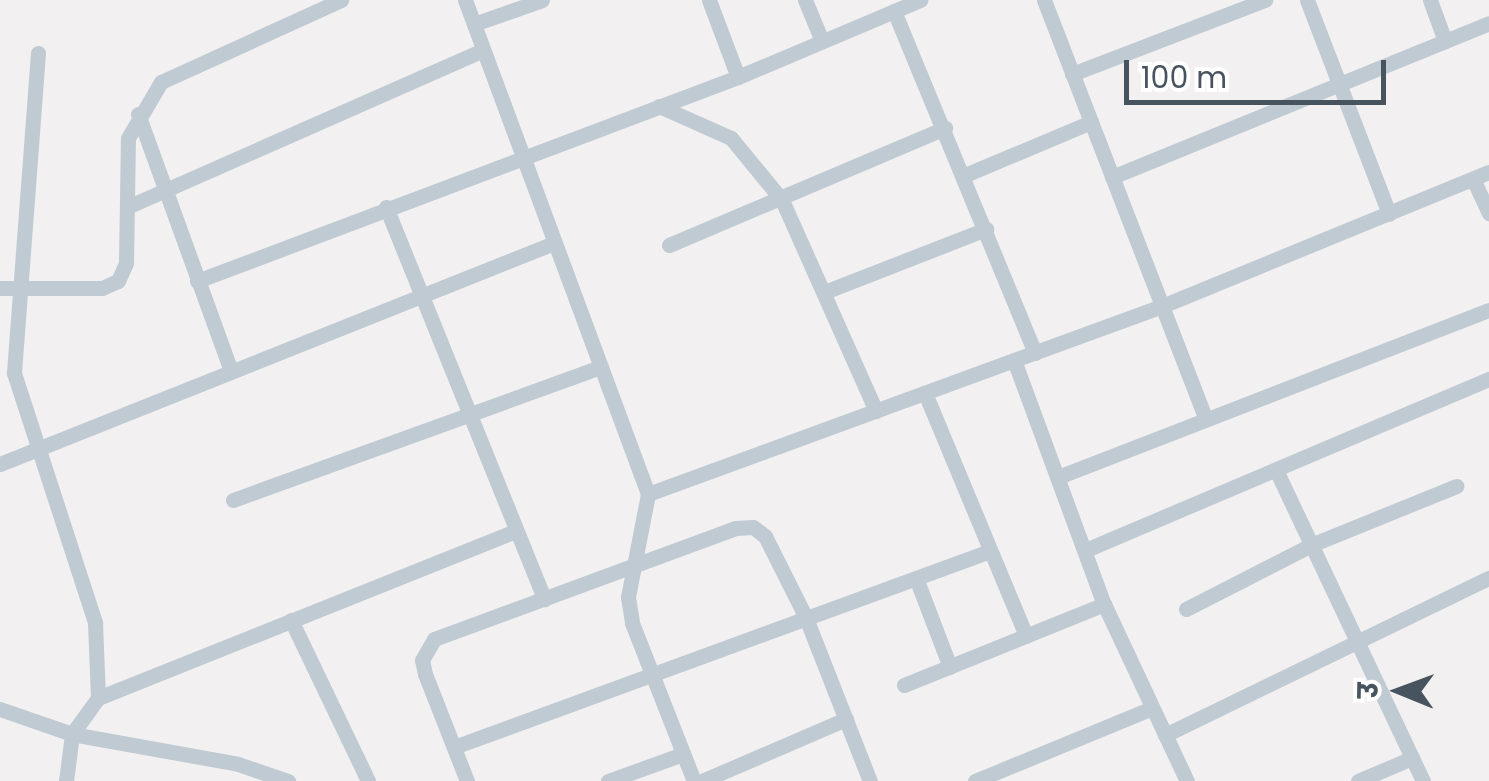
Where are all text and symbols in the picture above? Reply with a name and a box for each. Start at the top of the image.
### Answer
scale bar [1129,40,1392,102]
text: 100 m [1141,56,1227,99]
north arrow [1349,641,1449,741]
text: उ [1349,682,1388,699]

